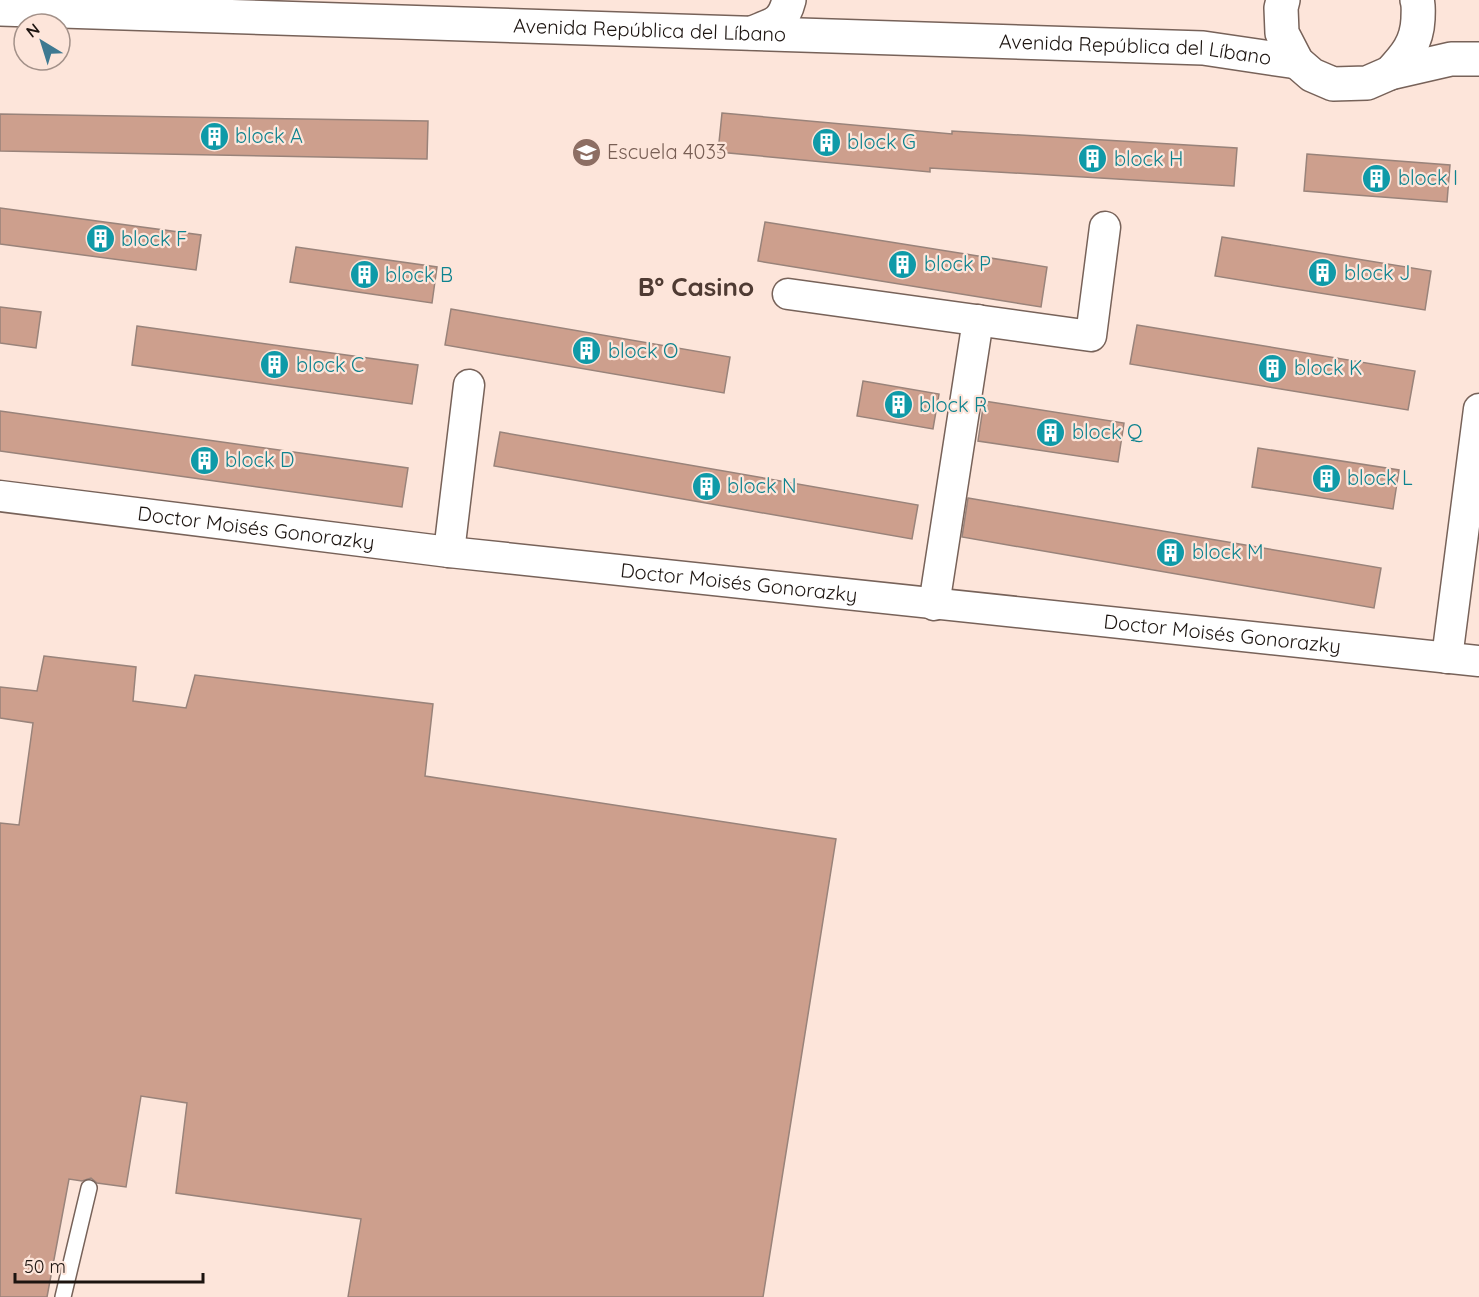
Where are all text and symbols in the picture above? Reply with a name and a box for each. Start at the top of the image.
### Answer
north arrow [12,12,72,72]
street label: Avenida República del Líbano [513,13,787,46]
text: N [22,19,44,42]
street label: Avenida República del Líbano [998,28,1273,70]
building icon: block A [198,120,230,152]
place label: block A [235,123,303,148]
building icon: block G [810,126,842,158]
place label: block G [847,129,916,154]
school or university icon: Escuela 4033 [570,136,602,168]
place label: Escuela 4033 [607,139,726,164]
building icon: block H [1077,143,1109,175]
place label: block H [1114,146,1184,171]
building icon: block I [1361,162,1393,194]
place label: block I [1398,165,1458,190]
building icon: block F [84,223,116,255]
place label: block F [121,226,187,251]
building icon: block P [887,248,919,280]
place label: block P [924,251,991,276]
building icon: block J [1307,257,1339,289]
building icon: block B [348,259,380,291]
place label: block J [1344,260,1411,285]
place label: block B [385,262,453,287]
district label: Bº Casino [638,270,754,303]
building icon: block O [571,335,603,367]
place label: block O [608,338,678,363]
building icon: block C [259,349,291,381]
place label: block C [296,352,364,377]
building icon: block K [1257,352,1289,384]
place label: block K [1294,355,1363,380]
building icon: block R [882,389,914,421]
place label: block R [919,392,988,417]
building icon: block Q [1035,416,1067,448]
place label: block Q [1072,419,1143,444]
building icon: block D [188,444,220,476]
place label: block D [225,447,295,472]
building icon: block L [1310,462,1342,494]
place label: block L [1347,465,1413,490]
building icon: block N [690,470,722,502]
place label: block N [727,473,797,498]
street label: Doctor Moisés Gonorazky [136,500,376,555]
building icon: block M [1155,536,1187,568]
place label: block M [1192,539,1264,564]
street label: Doctor Moisés Gonorazky [619,557,859,607]
street label: Doctor Moisés Gonorazky [1102,608,1342,658]
scale bar [15,1246,202,1284]
text: 50 m [24,1255,66,1278]

